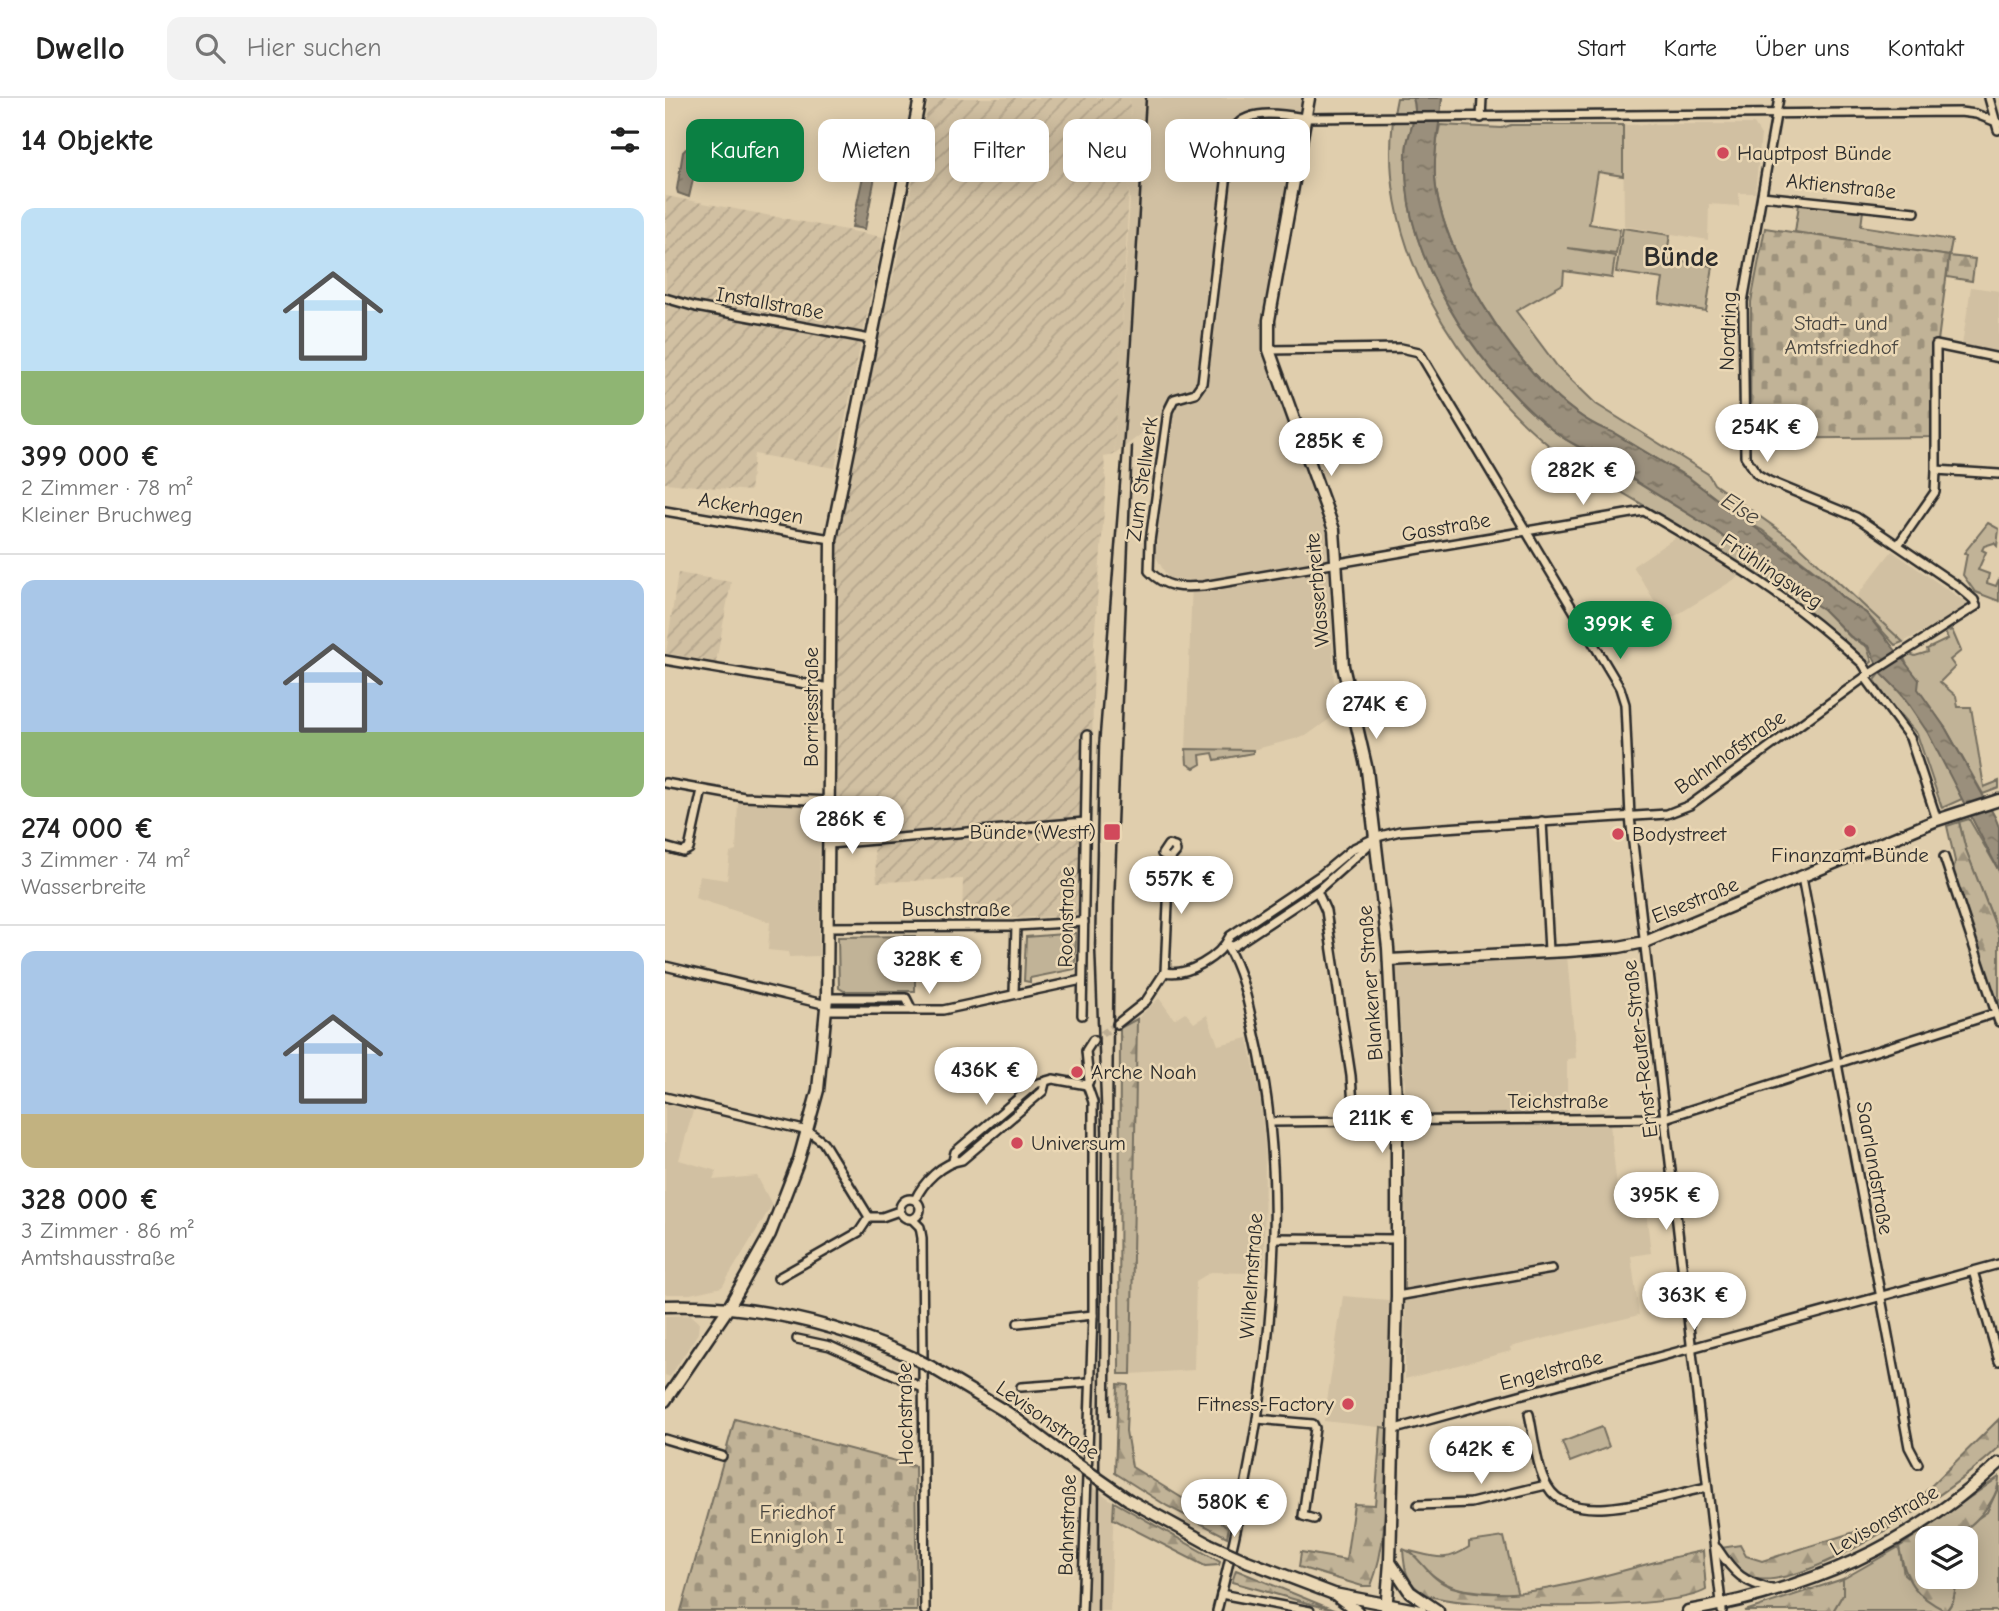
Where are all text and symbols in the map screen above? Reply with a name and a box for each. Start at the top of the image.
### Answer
search box [167,17,657,80]
text: Dwello [35,29,125,67]
icon: search [191,29,229,67]
text: Hier suchen [247,33,382,63]
text: Start [1577,34,1625,62]
text: Karte [1663,34,1717,62]
text: Über uns [1755,34,1850,62]
text: Kontakt [1888,34,1964,62]
chip: Kaufen [686,119,804,182]
chip: Mieten [818,119,935,182]
chip: Filter [949,119,1049,182]
chip: Neu [1063,119,1151,182]
chip: Wohnung [1165,119,1310,182]
icon: filters [606,121,644,159]
text: 14 Objekte [21,123,153,158]
place label: Hauptpost Bünde [1737,141,1892,165]
marker: Hauptpost Bünde [1715,145,1731,161]
street label: Aktienstraße [1785,168,1897,204]
district label: Bünde [1643,241,1719,273]
icon: home [270,253,396,379]
street label: Installstraße [714,282,826,324]
street label: Nordring [1715,291,1741,371]
park label: Stadt- und Amtsfriedhof [1784,311,1899,359]
pin: 254K € [1710,404,1824,464]
text: 254K € [1731,413,1803,440]
street label: Zum Stellwerk [1121,415,1163,543]
pin: 285K € [1274,418,1388,478]
text: 285K € [1295,427,1367,454]
text: 399 000 € [21,439,161,474]
pin: 282K € [1526,448,1640,507]
text: 282K € [1547,456,1619,483]
text: 2 Zimmer · 78 m² [21,474,192,501]
water label: Else [1717,486,1765,531]
street label: Ackerhagen [697,487,805,529]
text: Kleiner Bruchweg [21,501,192,528]
street label: Gasstraße [1400,507,1492,547]
street label: Frühlingsweg [1717,528,1827,614]
street label: Wasserbreite [1300,532,1334,648]
pin: 399K € [1563,602,1677,661]
text: 399K € [1584,610,1656,637]
icon: home [270,625,396,751]
street label: Borriesstraße [799,647,823,767]
pin: 274K € [1319,682,1433,741]
text: 274K € [1342,690,1410,717]
street label: Bahnhofstraße [1670,705,1790,799]
pin: 286K € [795,796,909,856]
text: 286K € [816,805,888,832]
text: 274 000 € [21,811,154,846]
place label: Bünde (Westf) [970,820,1096,844]
marker: Bünde (Westf) [1102,822,1122,842]
place label: Bodystreet [1632,822,1727,846]
marker: Finanzamt Bünde [1842,823,1858,839]
marker: Bodystreet [1610,826,1626,842]
place label: Finanzamt Bünde [1771,843,1929,867]
text: 3 Zimmer · 74 m² [21,846,190,873]
pin: 557K € [1124,856,1238,916]
text: 557K € [1145,865,1217,892]
street label: Roonstraße [1053,866,1079,968]
street label: Elsestraße [1648,872,1742,928]
text: Wasserbreite [21,873,146,900]
street label: Buschstraße [902,897,1010,921]
street label: Blankener Straße [1353,904,1387,1062]
pin: 328K € [872,936,986,996]
text: 328K € [893,945,965,972]
street label: Ernst-Reuter-Straße [1617,959,1663,1139]
icon: home [270,996,396,1122]
pin: 436K € [929,1048,1043,1107]
text: 436K € [950,1056,1022,1083]
place label: Arche Noah [1091,1060,1197,1084]
marker: Arche Noah [1069,1064,1085,1080]
street label: Teichstraße [1507,1089,1609,1113]
pin: 211K € [1325,1096,1439,1155]
street label: Saarlandstraße [1851,1100,1899,1236]
text: 211K € [1349,1104,1415,1131]
place label: Universum [1031,1131,1126,1155]
marker: Universum [1009,1135,1025,1151]
pin: 395K € [1609,1172,1723,1232]
text: 395K € [1630,1181,1702,1208]
text: 328 000 € [21,1182,160,1217]
street label: Wilhelmstraße [1235,1212,1267,1340]
text: 3 Zimmer · 86 m² [21,1217,194,1244]
text: Amtshausstraße [21,1244,175,1271]
pin: 363K € [1637,1272,1751,1332]
text: 363K € [1658,1281,1730,1308]
street label: Engelstraße [1497,1345,1605,1395]
street label: Hochstraße [892,1362,918,1466]
street label: Levisonstraße [992,1376,1104,1464]
place label: Fitness-Factory [1197,1392,1335,1416]
marker: Fitness-Factory [1340,1396,1356,1412]
pin: 642K € [1424,1426,1538,1486]
text: 642K € [1445,1435,1517,1462]
street label: Bahnstraße [1053,1474,1081,1576]
street label: Levisonstraße [1826,1479,1942,1561]
pin: 580K € [1177,1480,1291,1539]
text: 580K € [1197,1488,1271,1515]
park label: Friedhof Ennigloh I [750,1500,844,1548]
map controls [1915,1526,1978,1589]
button: layers [1915,1526,1978,1589]

